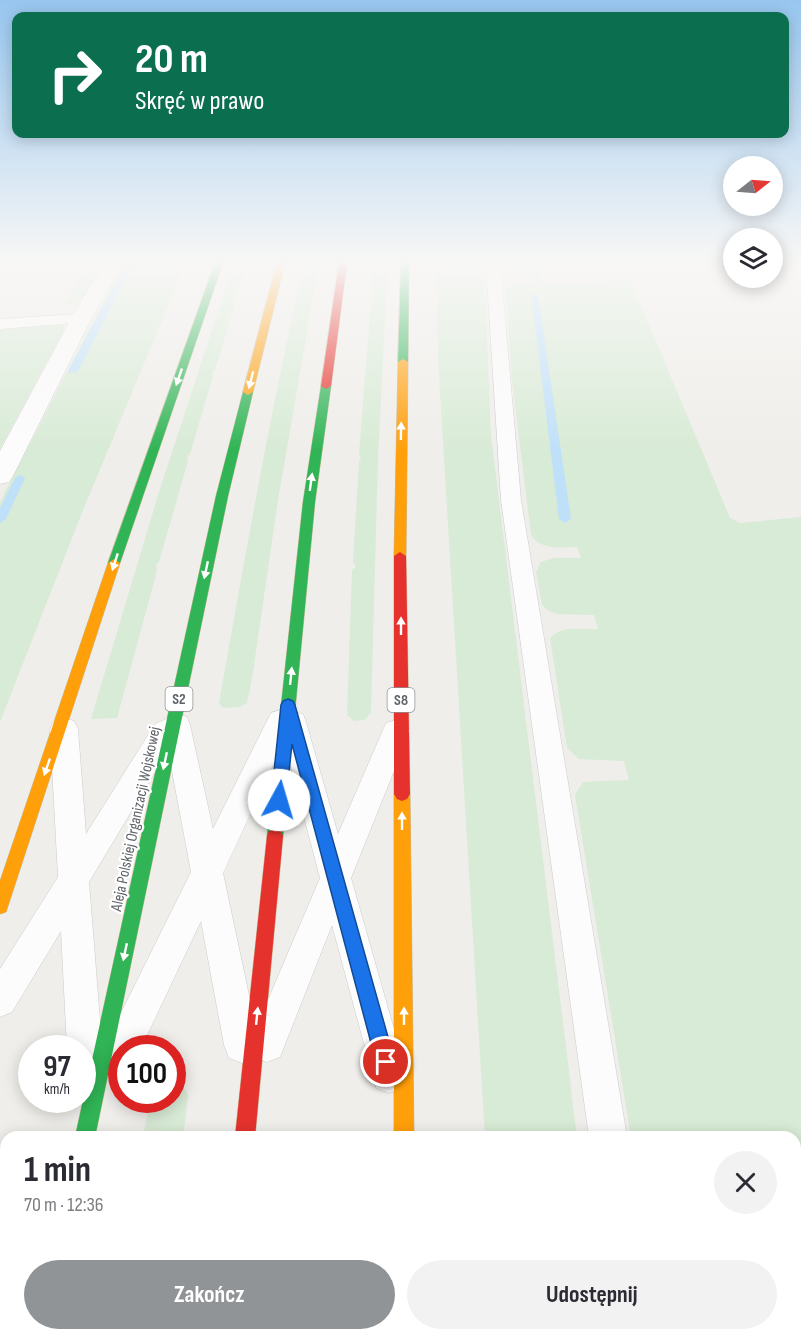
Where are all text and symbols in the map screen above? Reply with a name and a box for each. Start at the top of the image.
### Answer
text: 20 m [135,34,208,85]
icon: right [36,36,114,114]
text: Skręć w prawo [135,85,265,117]
north arrow [723,156,783,216]
map controls [723,156,783,288]
button: layers [723,228,783,288]
one-way arrow [173,368,183,386]
one-way arrow [246,371,256,390]
one-way arrow [396,421,405,440]
one-way arrow [307,472,316,491]
one-way arrow [110,553,119,571]
one-way arrow [201,561,211,580]
one-way arrow [396,616,405,635]
one-way arrow [286,666,296,685]
road number: S2 [166,687,192,711]
road number: S8 [388,688,414,712]
street label: Aleja Polskiej Organizacji Wojskowej [107,725,165,914]
one-way arrow [160,752,170,770]
one-way arrow [42,758,51,776]
position arrow [247,768,311,832]
one-way arrow [397,811,407,830]
one-way arrow [120,942,129,961]
one-way arrow [399,1006,408,1025]
one-way arrow [252,1007,262,1026]
speed limit sign: 100 [108,1035,186,1113]
pin [360,1036,411,1087]
icon: arrive [369,1045,402,1078]
text: 97 [43,1049,71,1085]
text: km/h [44,1080,70,1099]
text: 1 min [24,1149,91,1192]
button: close [714,1151,777,1214]
text: 70 m · 12:36 [24,1193,104,1217]
button: Zakończ [24,1260,395,1329]
button: Udostępnij [407,1260,777,1329]

